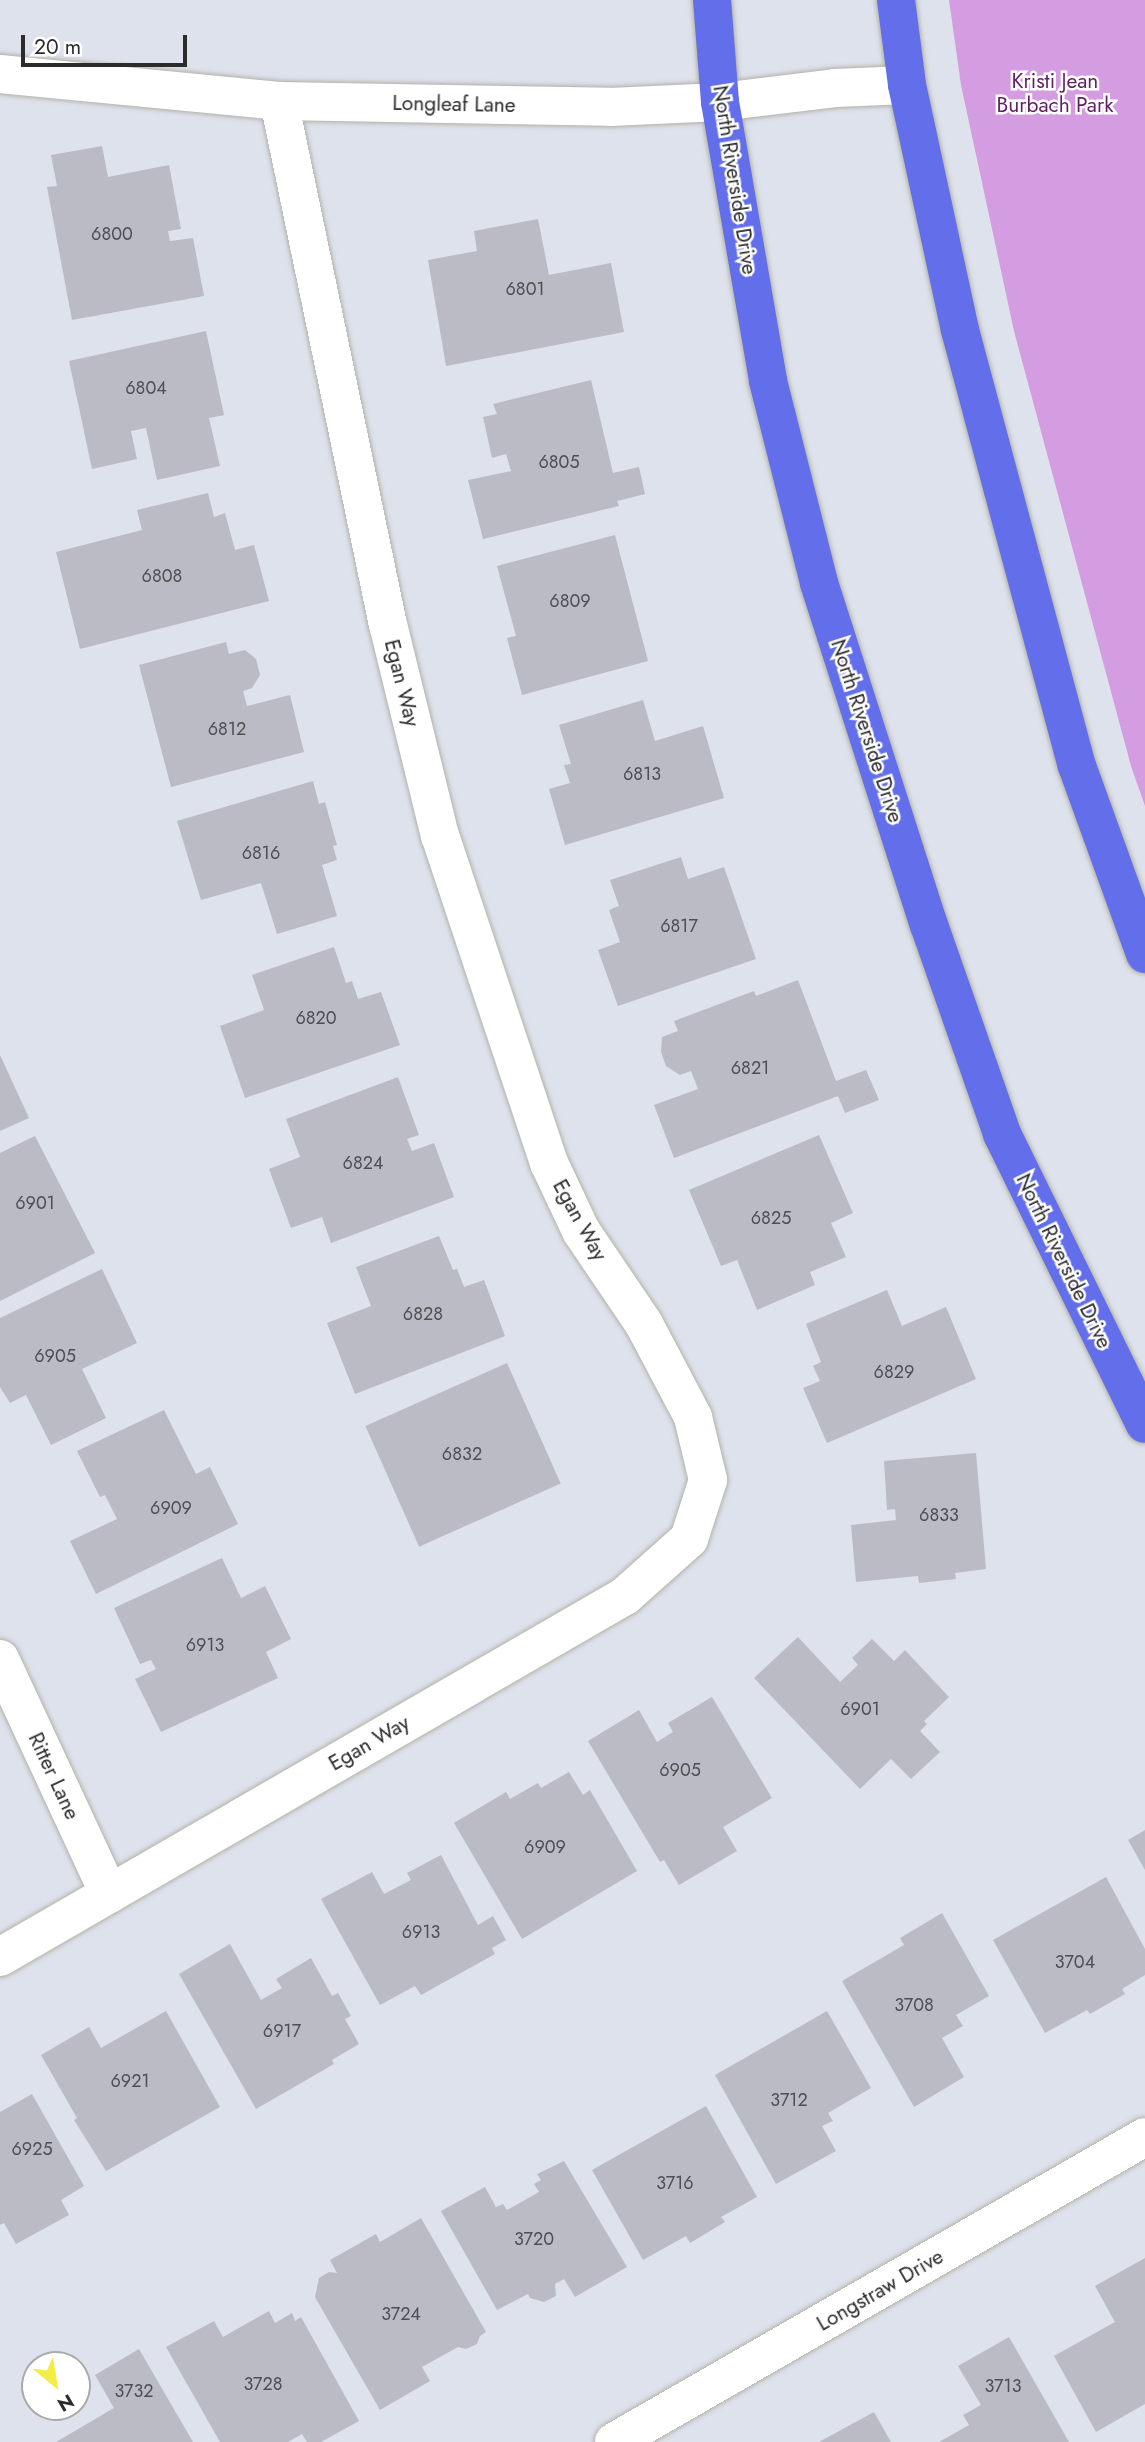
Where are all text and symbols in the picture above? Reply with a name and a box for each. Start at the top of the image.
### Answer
scale bar [24,21,191,65]
text: 20 m [34,32,81,62]
park label: Kristi Jean Burbach Park [997,68,1113,118]
street label: North Riverside Drive [708,84,762,276]
street label: Longleaf Lane [392,90,516,118]
house number: 6800 [91,223,133,245]
house number: 6801 [505,278,545,300]
house number: 6804 [125,377,167,399]
house number: 6805 [538,451,580,473]
house number: 6808 [142,565,182,587]
house number: 6809 [549,590,591,612]
street label: North Riverside Drive [825,636,909,826]
street label: Egan Way [379,637,425,729]
house number: 6812 [208,718,246,740]
house number: 6813 [623,763,661,785]
house number: 6816 [242,842,280,864]
house number: 6817 [660,915,698,937]
house number: 6820 [295,1007,337,1029]
house number: 6821 [731,1057,769,1079]
house number: 6824 [343,1152,383,1174]
street label: North Riverside Drive [1011,1170,1117,1352]
street label: Egan Way [547,1175,613,1265]
house number: 6901 [15,1192,55,1214]
house number: 6825 [751,1207,791,1229]
house number: 6828 [403,1303,443,1325]
house number: 6905 [34,1345,76,1367]
house number: 6829 [874,1361,914,1383]
house number: 6832 [442,1443,482,1465]
house number: 6909 [150,1497,192,1519]
house number: 6833 [919,1504,959,1526]
house number: 6913 [186,1634,224,1656]
house number: 6901 [840,1698,880,1720]
street label: Egan Way [324,1710,414,1776]
street label: Ritter Lane [23,1729,85,1823]
house number: 6905 [659,1759,701,1781]
house number: 6909 [524,1836,566,1858]
house number: 6913 [402,1921,440,1943]
house number: 3704 [1055,1951,1095,1973]
house number: 3708 [894,1994,934,2016]
house number: 6917 [263,2020,301,2042]
house number: 6921 [110,2070,150,2092]
house number: 3712 [770,2089,808,2111]
house number: 6925 [11,2138,53,2160]
house number: 3716 [656,2172,694,2194]
house number: 3720 [514,2228,554,2250]
street label: Longstraw Drive [812,2244,948,2336]
house number: 3724 [381,2303,421,2325]
north arrow [21,2351,91,2421]
house number: 3728 [243,2373,283,2395]
house number: 3713 [985,2375,1021,2397]
house number: 3732 [114,2380,154,2402]
text: N [52,2387,79,2418]

